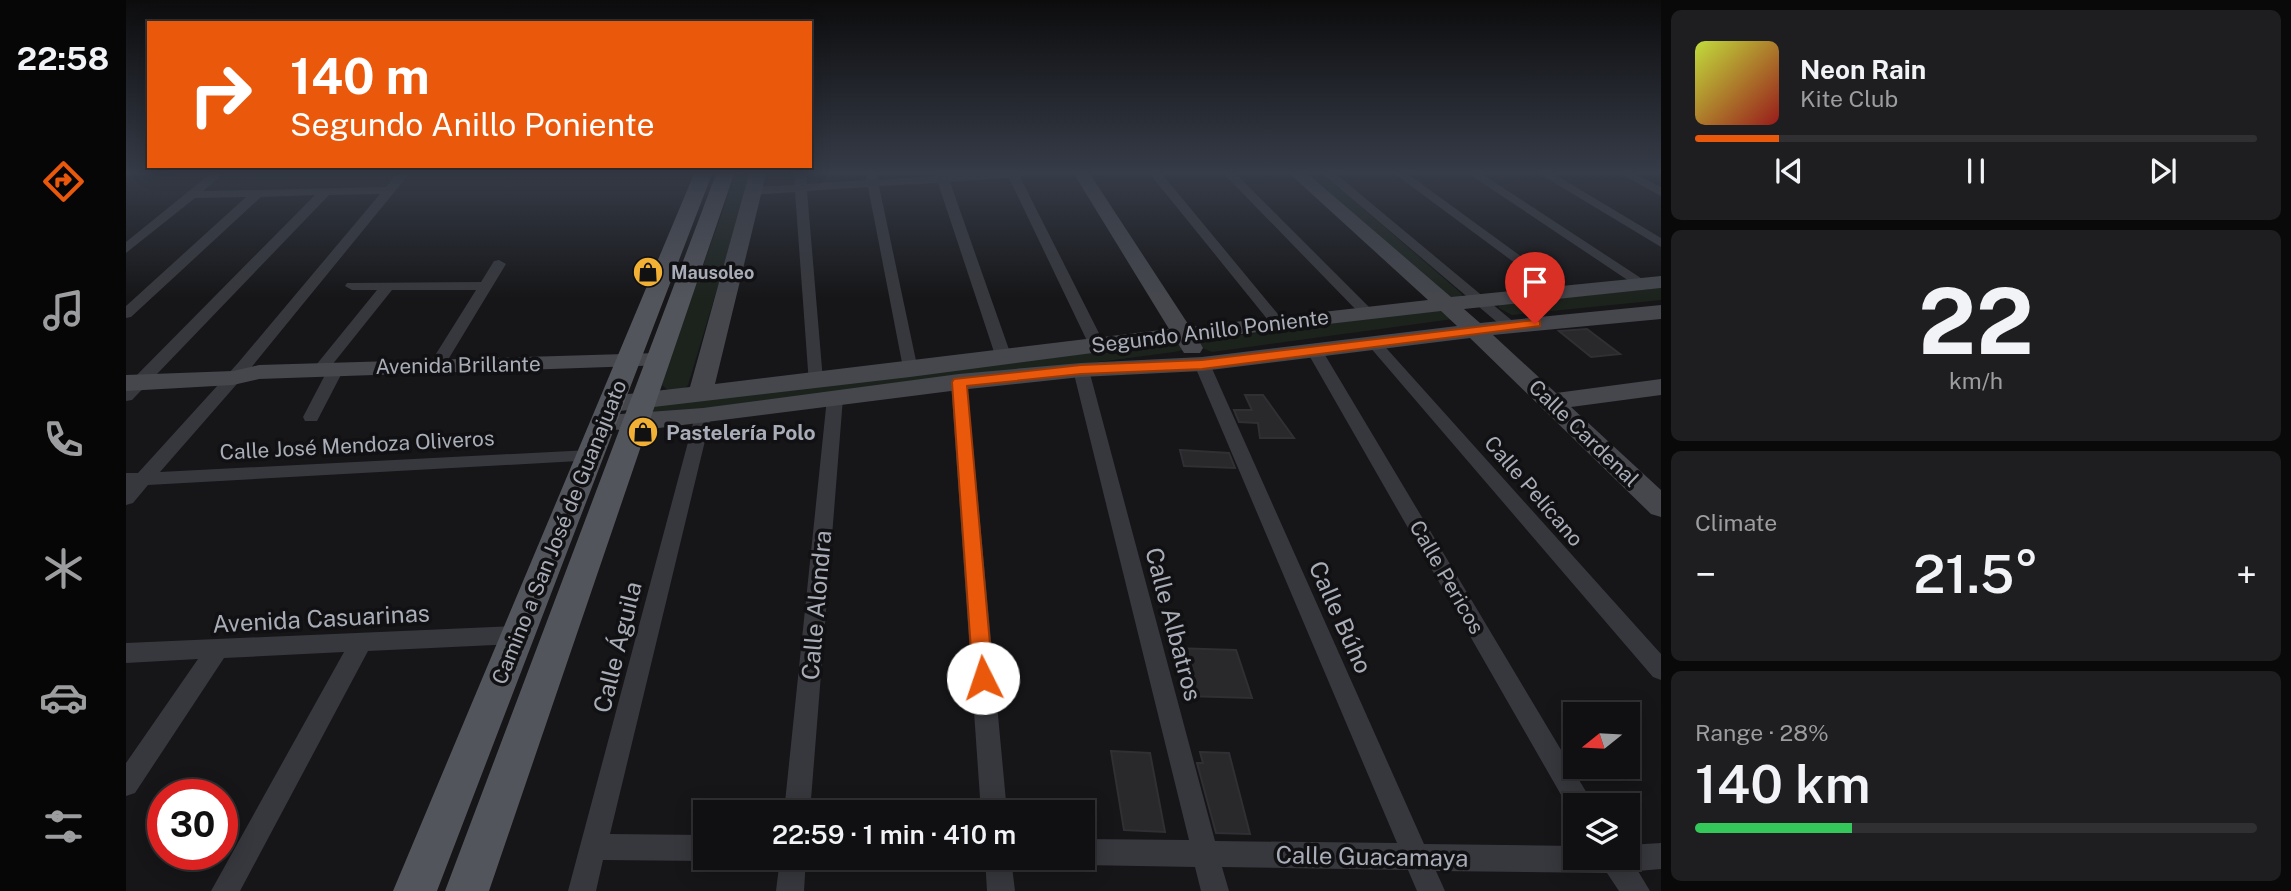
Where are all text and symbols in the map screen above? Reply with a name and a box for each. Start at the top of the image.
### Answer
text: 22:58 [17,40,109,77]
text: 140 m [290,47,430,105]
icon: right [175,49,266,140]
text: Neon Rain [1800,54,1926,85]
text: Kite Club [1800,85,1898,112]
text: Segundo Anillo Poniente [290,106,655,143]
icon: previous [1770,152,1808,190]
icon: pause [1957,152,1995,190]
icon: next [2144,152,2182,190]
icon: directions [39,157,88,206]
pin [1505,252,1565,324]
shop icon: Mausoleo [631,255,665,289]
place label: Mausoleo [671,262,754,283]
icon: arrive [1516,263,1554,301]
text: 22 [1918,268,2034,374]
icon: music [39,286,88,335]
street label: Segundo Anillo Poniente [1090,304,1330,358]
street label: Avenida Brillante [375,351,541,379]
text: km/h [1949,367,2003,394]
street label: Calle Cardenal [1524,374,1644,492]
street label: Camino a San José de Guanajuato [486,376,632,688]
icon: phone [39,415,88,464]
shop icon: Pastelería Polo [626,415,660,449]
place label: Pastelería Polo [666,420,816,445]
street label: Calle José Mendoza Oliveros [219,425,495,465]
street label: Calle Pelícano [1479,431,1589,551]
text: Climate [1695,509,1777,536]
street label: Calle Pericos [1404,516,1490,638]
street label: Calle Alondra [796,529,836,681]
icon: climate [39,544,88,593]
street label: Calle Albatros [1140,544,1208,704]
text: 21.5° [1913,544,2039,605]
text: − [1695,552,1716,597]
text: + [2236,552,2257,597]
street label: Calle Búho [1304,556,1378,678]
street label: Calle Águila [587,578,647,716]
street label: Avenida Casuarinas [212,598,430,638]
position arrow [946,641,1020,715]
icon: car [39,673,88,722]
north arrow [1563,702,1640,779]
map controls [1563,702,1640,870]
text: Range · 28% [1695,719,1829,746]
text: 140 km [1695,754,1871,815]
speed limit sign: 30 [147,779,238,870]
button: layers [1563,793,1640,870]
icon: filters [39,802,88,851]
text: 22:59 · 1 min · 410 m [772,819,1016,850]
street label: Calle Guacamaya [1275,840,1469,872]

